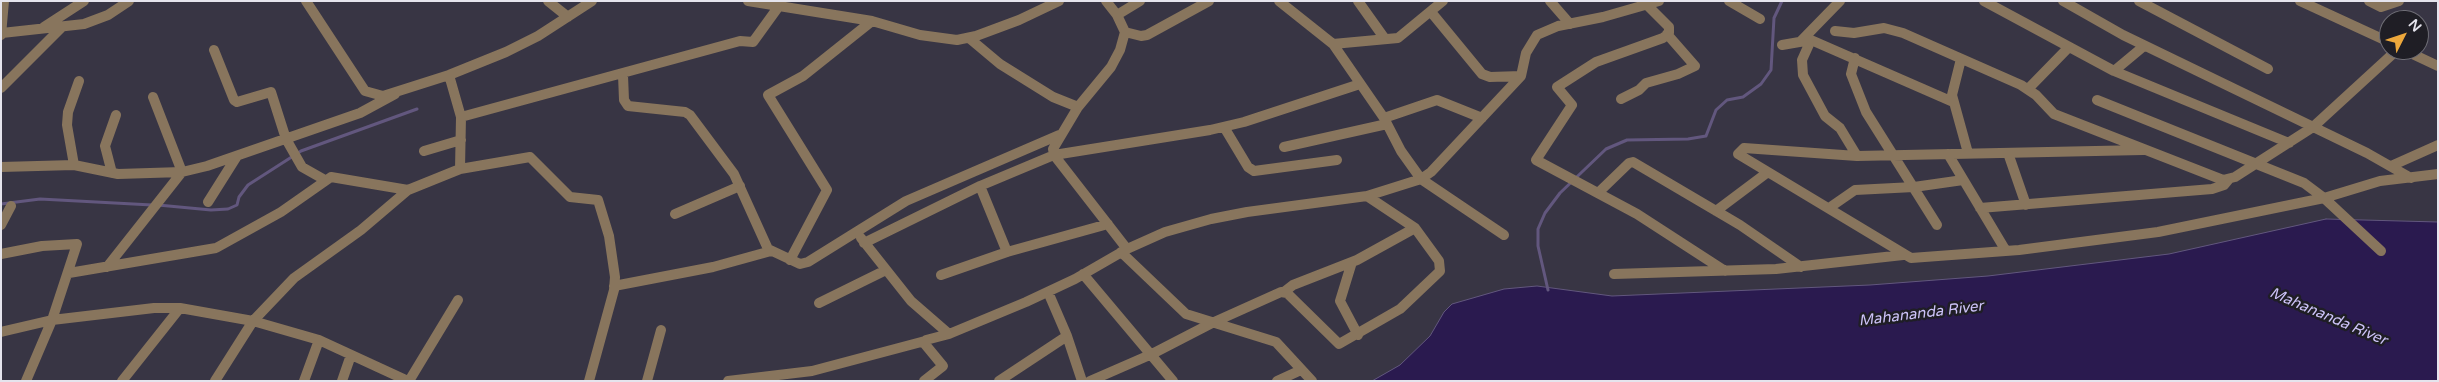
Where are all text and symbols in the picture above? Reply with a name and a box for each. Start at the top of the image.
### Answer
north arrow [2379,10,2429,60]
text: N [2405,16,2425,35]
water label: Mahananda River [2267,284,2389,350]
water label: Mahananda River [1858,297,1984,331]

